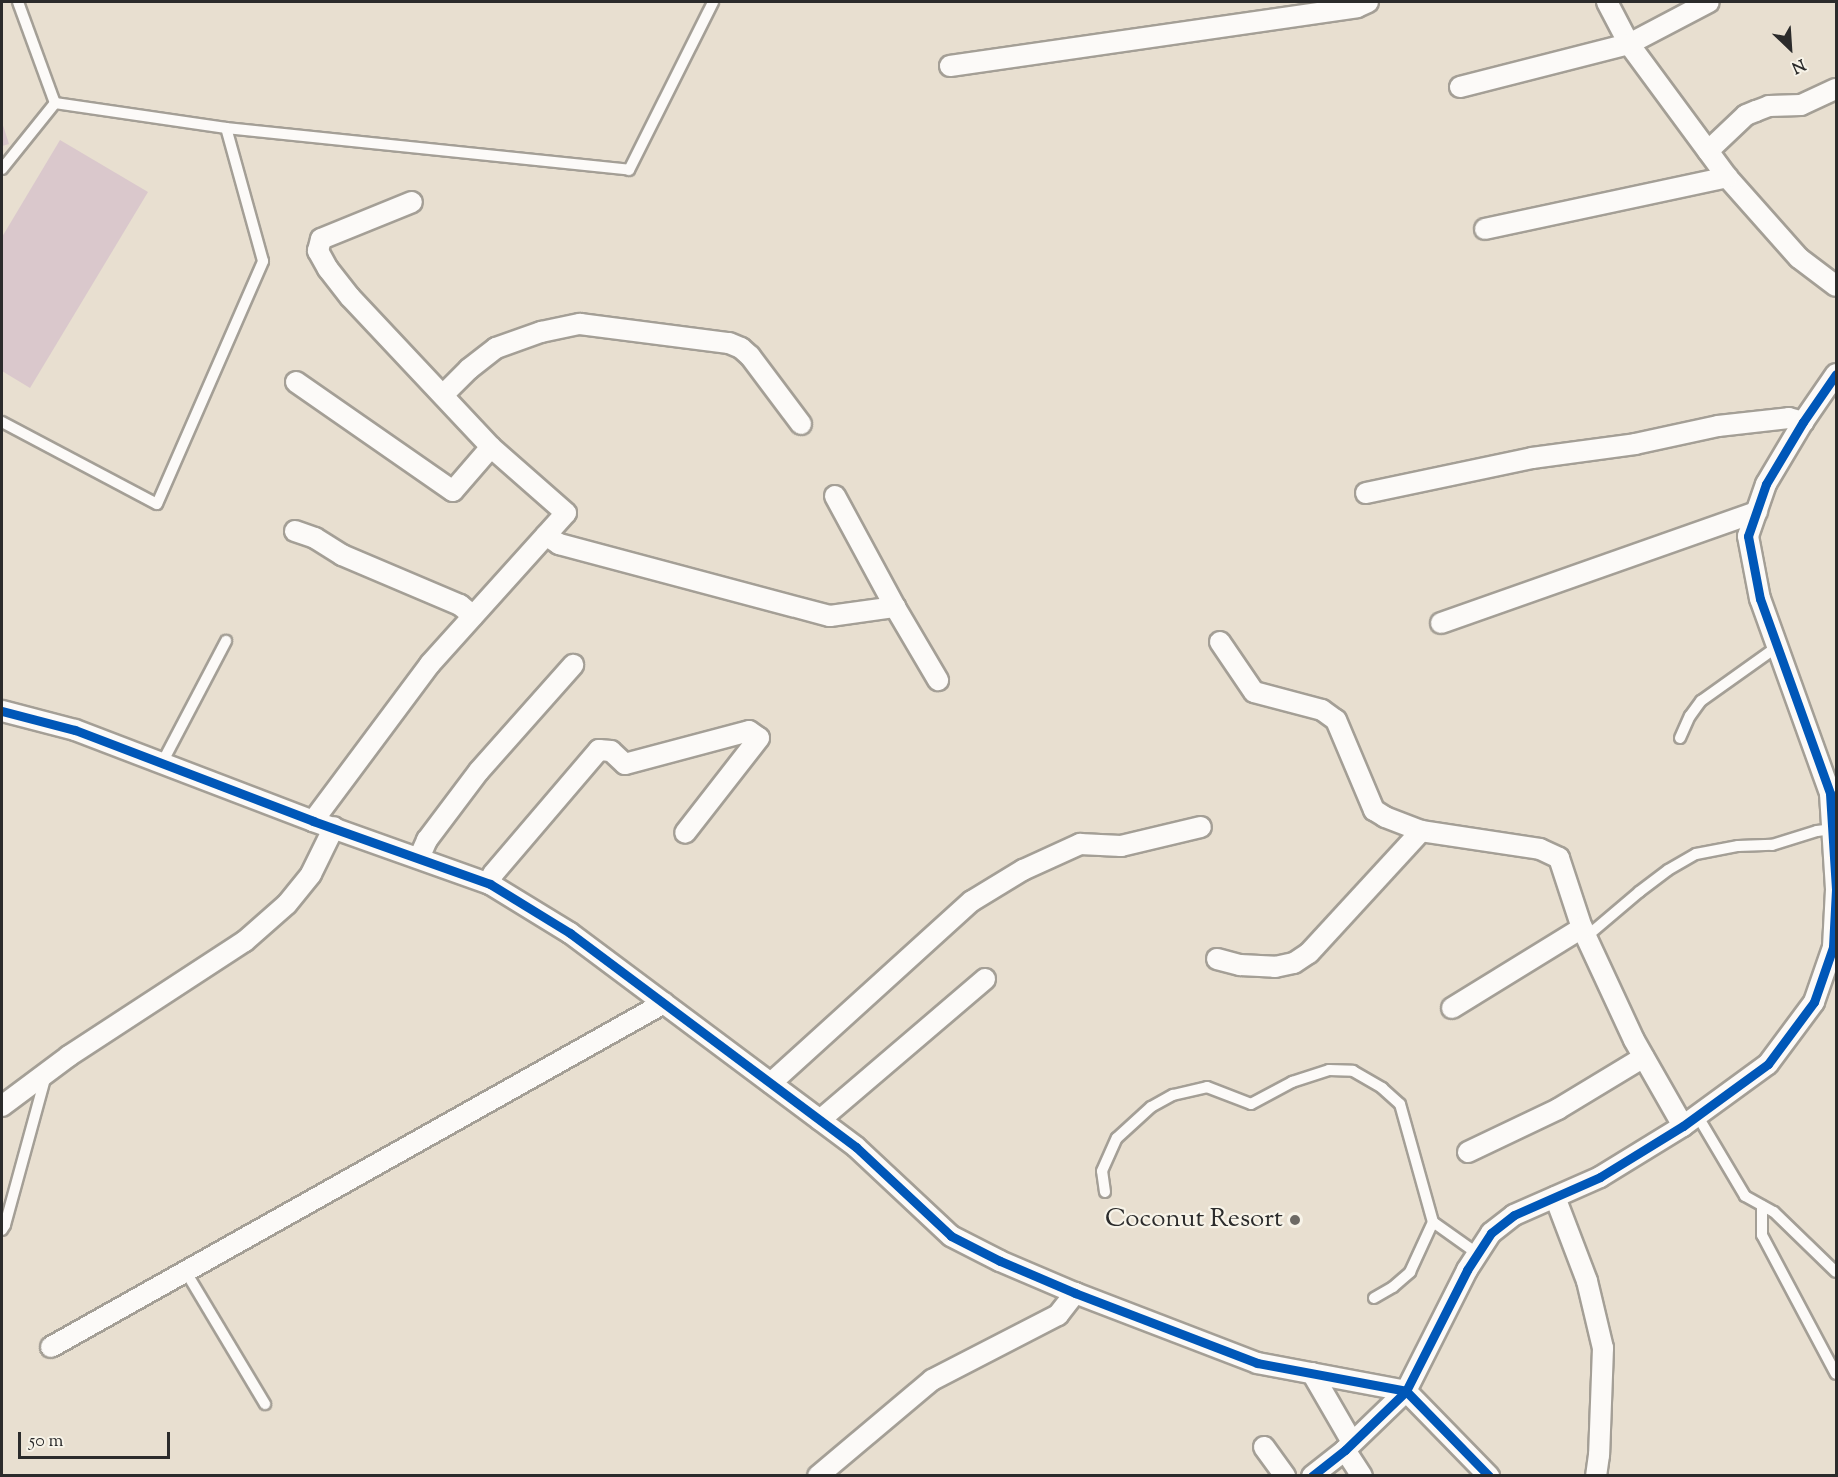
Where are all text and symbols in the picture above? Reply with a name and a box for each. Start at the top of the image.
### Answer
north arrow [1760,18,1820,78]
text: N [1787,52,1808,78]
place label: Coconut Resort [1105,1204,1283,1236]
marker: Coconut Resort [1288,1213,1302,1227]
scale bar [21,1420,172,1458]
text: 50 m [29,1429,63,1455]

